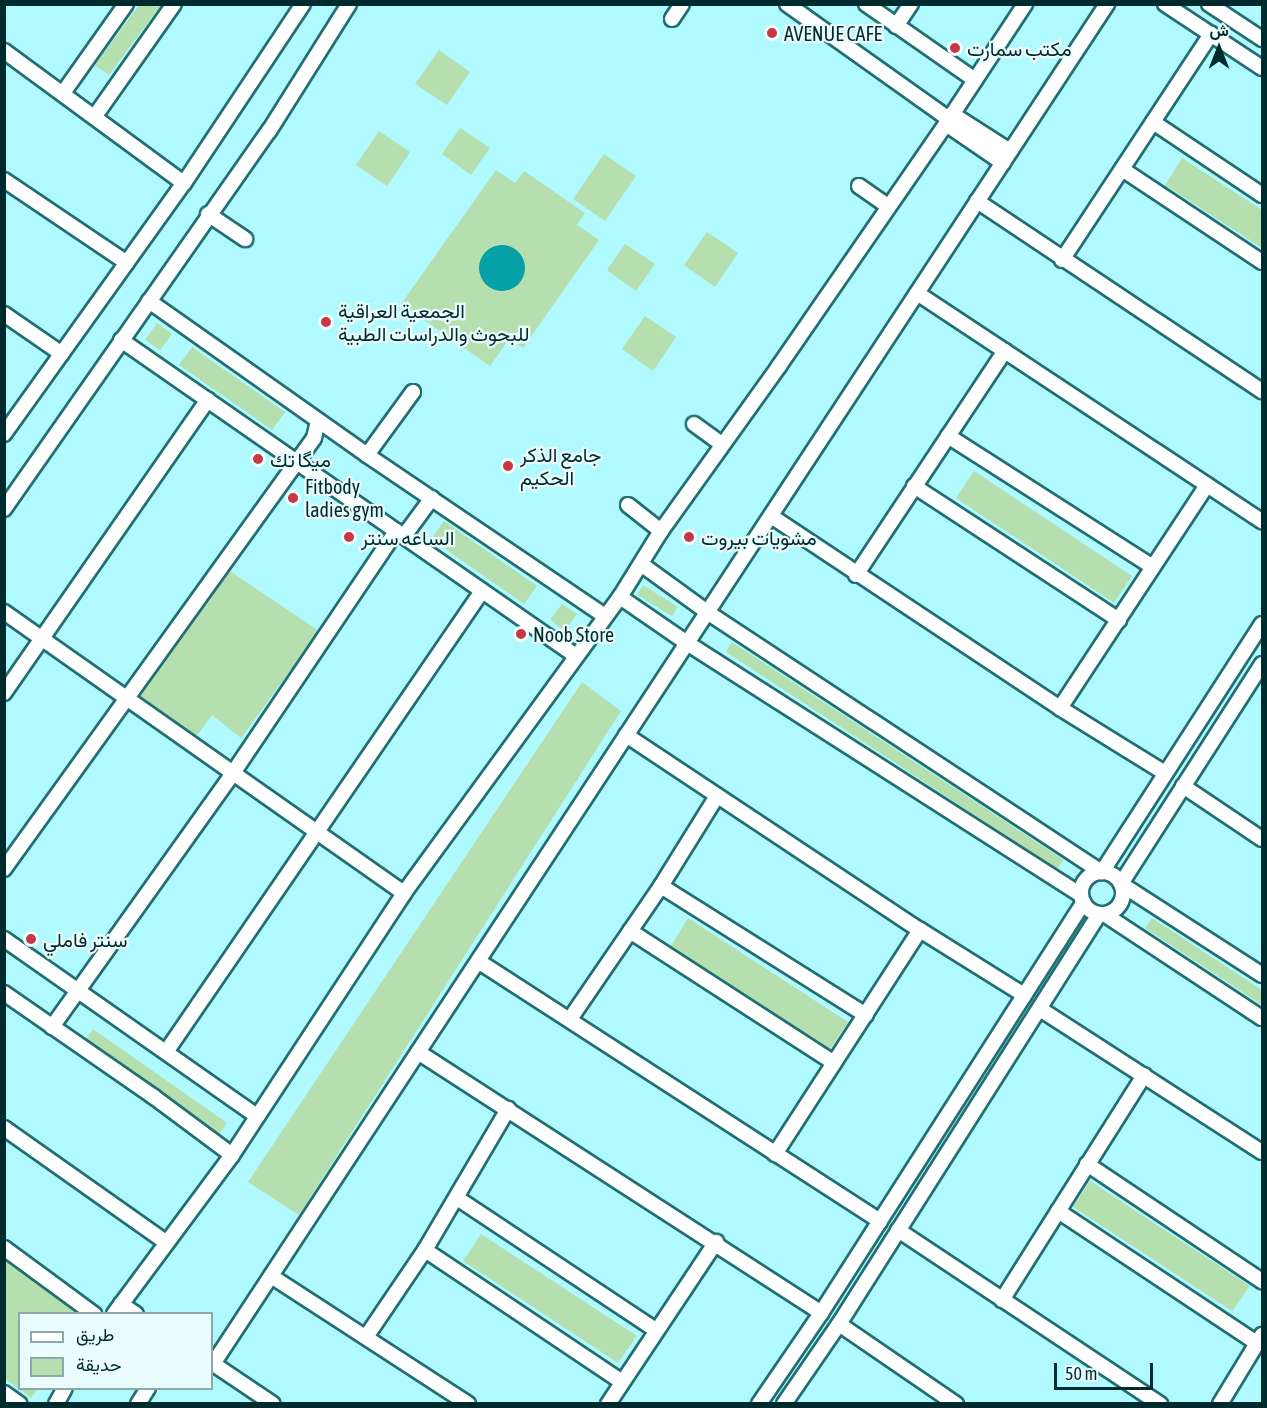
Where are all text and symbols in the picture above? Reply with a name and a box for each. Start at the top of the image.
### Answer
north arrow [1189,18,1249,78]
place label: AVENUE CAFE [784,21,882,45]
text: ش [1209,21,1229,39]
marker: AVENUE CAFE [765,26,779,40]
place label: مكتب سمارت [967,36,1072,60]
marker: مكتب سمارت [948,41,962,55]
place label: الجمعية العراقية للبحوث والدراسات الطبية [338,298,530,345]
marker: الجمعية العراقية للبحوث والدراسات الطبية [319,315,333,329]
place label: جامع الذكر الحكيم [520,442,601,489]
place label: ميگا تك [270,447,331,471]
marker: ميگا تك [251,452,265,466]
marker: جامع الذكر الحكيم [501,459,515,473]
place label: Fitbody ladies gym [305,474,384,521]
marker: Fitbody ladies gym [286,491,300,505]
place label: الساعه سنتر [361,525,454,549]
place label: مشويات بيروت [701,525,817,549]
marker: الساعه سنتر [342,530,356,544]
marker: مشويات بيروت [682,530,696,544]
place label: Noob Store [533,622,614,646]
marker: Noob Store [514,627,528,641]
place label: سنتر فاملي [43,927,128,951]
marker: سنتر فاملي [24,932,38,946]
legend [18,1312,213,1390]
text: طريق [76,1324,114,1345]
scale bar [1057,1351,1156,1389]
text: حديقة [76,1354,122,1375]
text: 50 m [1065,1363,1097,1384]

